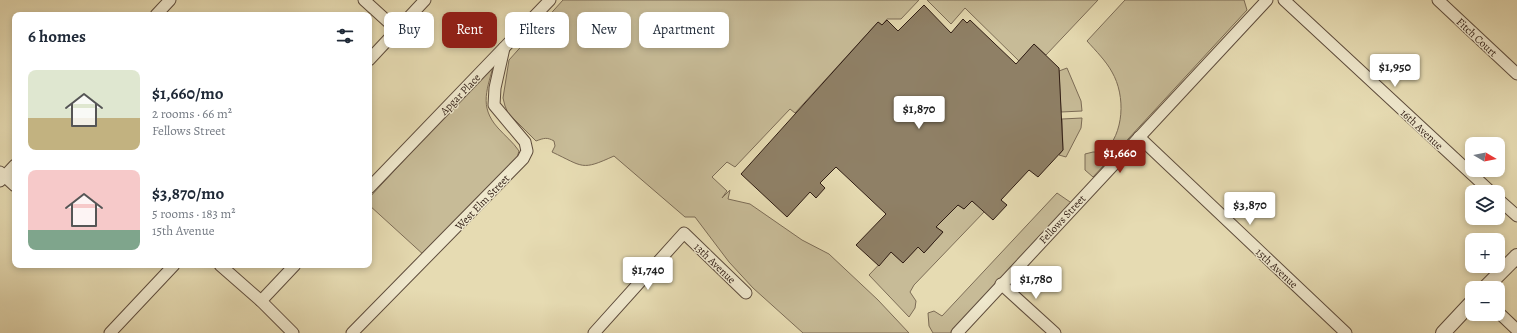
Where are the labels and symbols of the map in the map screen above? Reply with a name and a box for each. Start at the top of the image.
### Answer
street label: Fitch Court [1453,15,1501,60]
pin: $1,950 [1362,54,1428,88]
street label: Apgar Place [436,70,484,119]
pin: $1,870 [886,96,952,130]
street label: 16th Avenue [1397,106,1446,153]
north arrow [1465,137,1505,177]
pin: $1,660 [1087,140,1153,174]
street label: West Elm Street [451,171,513,234]
street label: Fellows Street [1036,191,1089,247]
pin: $3,870 [1217,192,1283,226]
street label: 13th Avenue [690,240,739,287]
street label: 15th Avenue [1252,245,1301,292]
pin: $1,740 [615,257,681,291]
pin: $1,780 [1003,266,1069,300]

